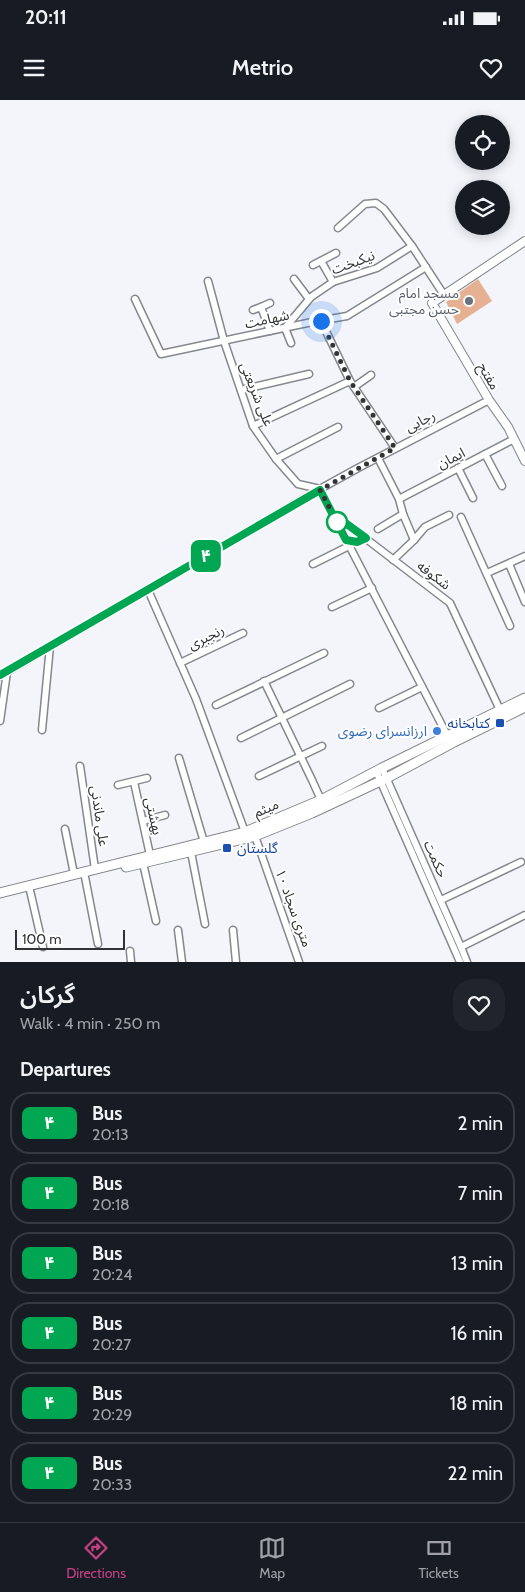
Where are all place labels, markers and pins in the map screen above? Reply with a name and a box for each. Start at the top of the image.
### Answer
place label: مسجد امام حسن مجتبی [389,284,459,318]
marker: مسجد امام حسن مجتبی [463,295,475,307]
unlabelled marker [326,511,348,533]
place label: کتابخانه [448,714,490,732]
marker: کتابخانه [494,717,506,729]
place label: ارزانسرای رضوی [338,722,427,740]
marker: ارزانسرای رضوی [431,725,443,737]
place label: گلستان [237,839,278,857]
marker: گلستان [221,842,233,854]

